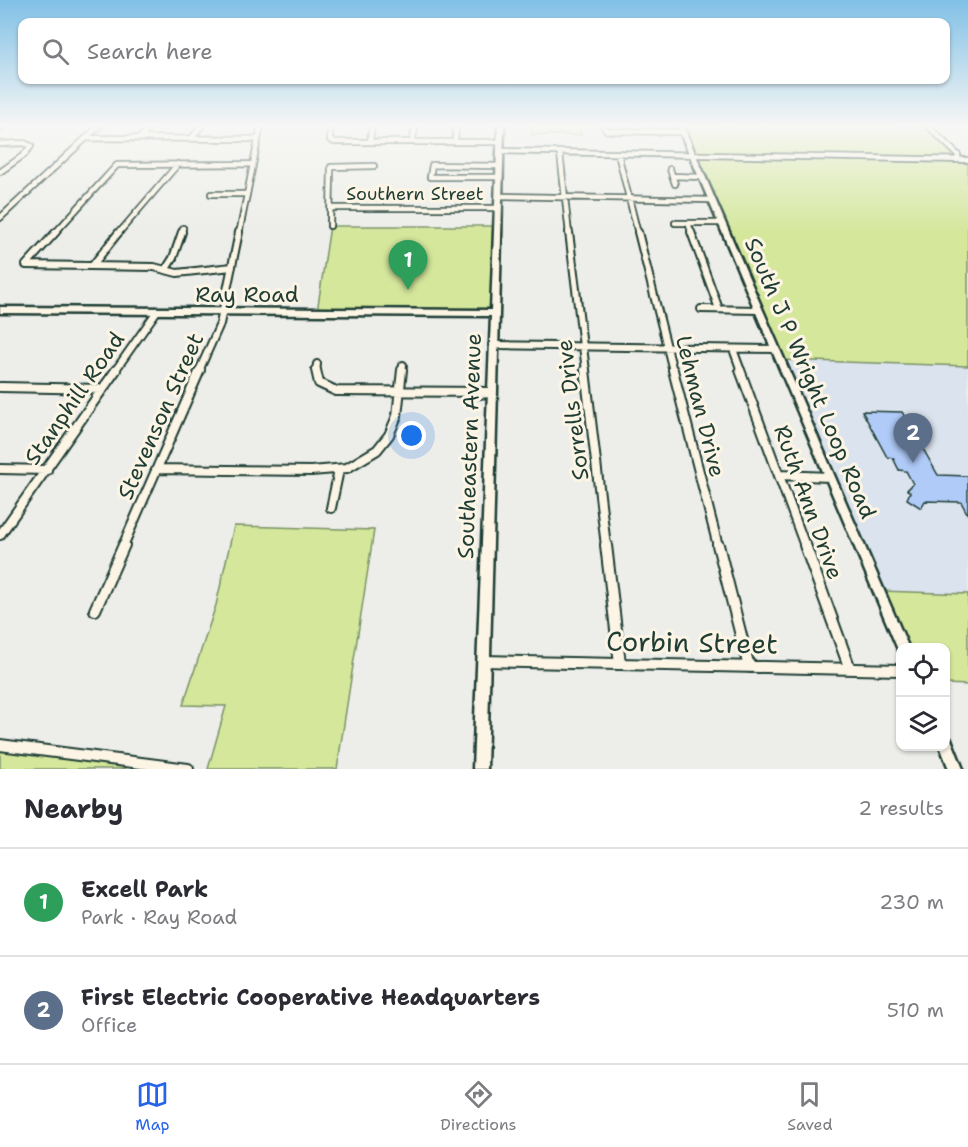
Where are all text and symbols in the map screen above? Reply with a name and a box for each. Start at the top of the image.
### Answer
search box [18,18,950,84]
icon: search [39,35,72,68]
text: Search here [87,37,213,66]
street label: Southern Street [346,182,484,206]
street label: South J P Wright Loop Road [738,233,883,523]
pin: 1 [388,240,428,290]
street label: Ray Road [195,280,299,309]
street label: Stanphill Road [18,326,131,471]
street label: Stevenson Street [111,328,210,504]
street label: Lehman Drive [669,332,732,480]
street label: Southeastern Avenue [451,333,488,559]
street label: Sorrells Drive [549,338,596,482]
pin: 2 [894,414,932,463]
your location [397,421,426,450]
street label: Ruth Ann Drive [767,421,850,583]
street label: Corbin Street [606,623,778,662]
map controls [896,643,950,751]
button: locate [896,643,950,697]
button: layers [896,697,950,751]
text: Nearby [24,791,123,826]
text: 2 results [858,795,944,821]
text: Excell Park [81,875,208,904]
text: 1 [39,889,48,915]
text: 230 m [879,889,944,915]
text: Park · Ray Road [81,904,237,930]
text: First Electric Cooperative Headquarters [81,983,540,1012]
text: 2 [37,997,51,1023]
text: 510 m [887,997,944,1023]
text: Office [81,1012,137,1038]
tab: Map [135,1078,170,1135]
tab: Directions [440,1078,517,1135]
tab: Saved [787,1078,833,1135]

